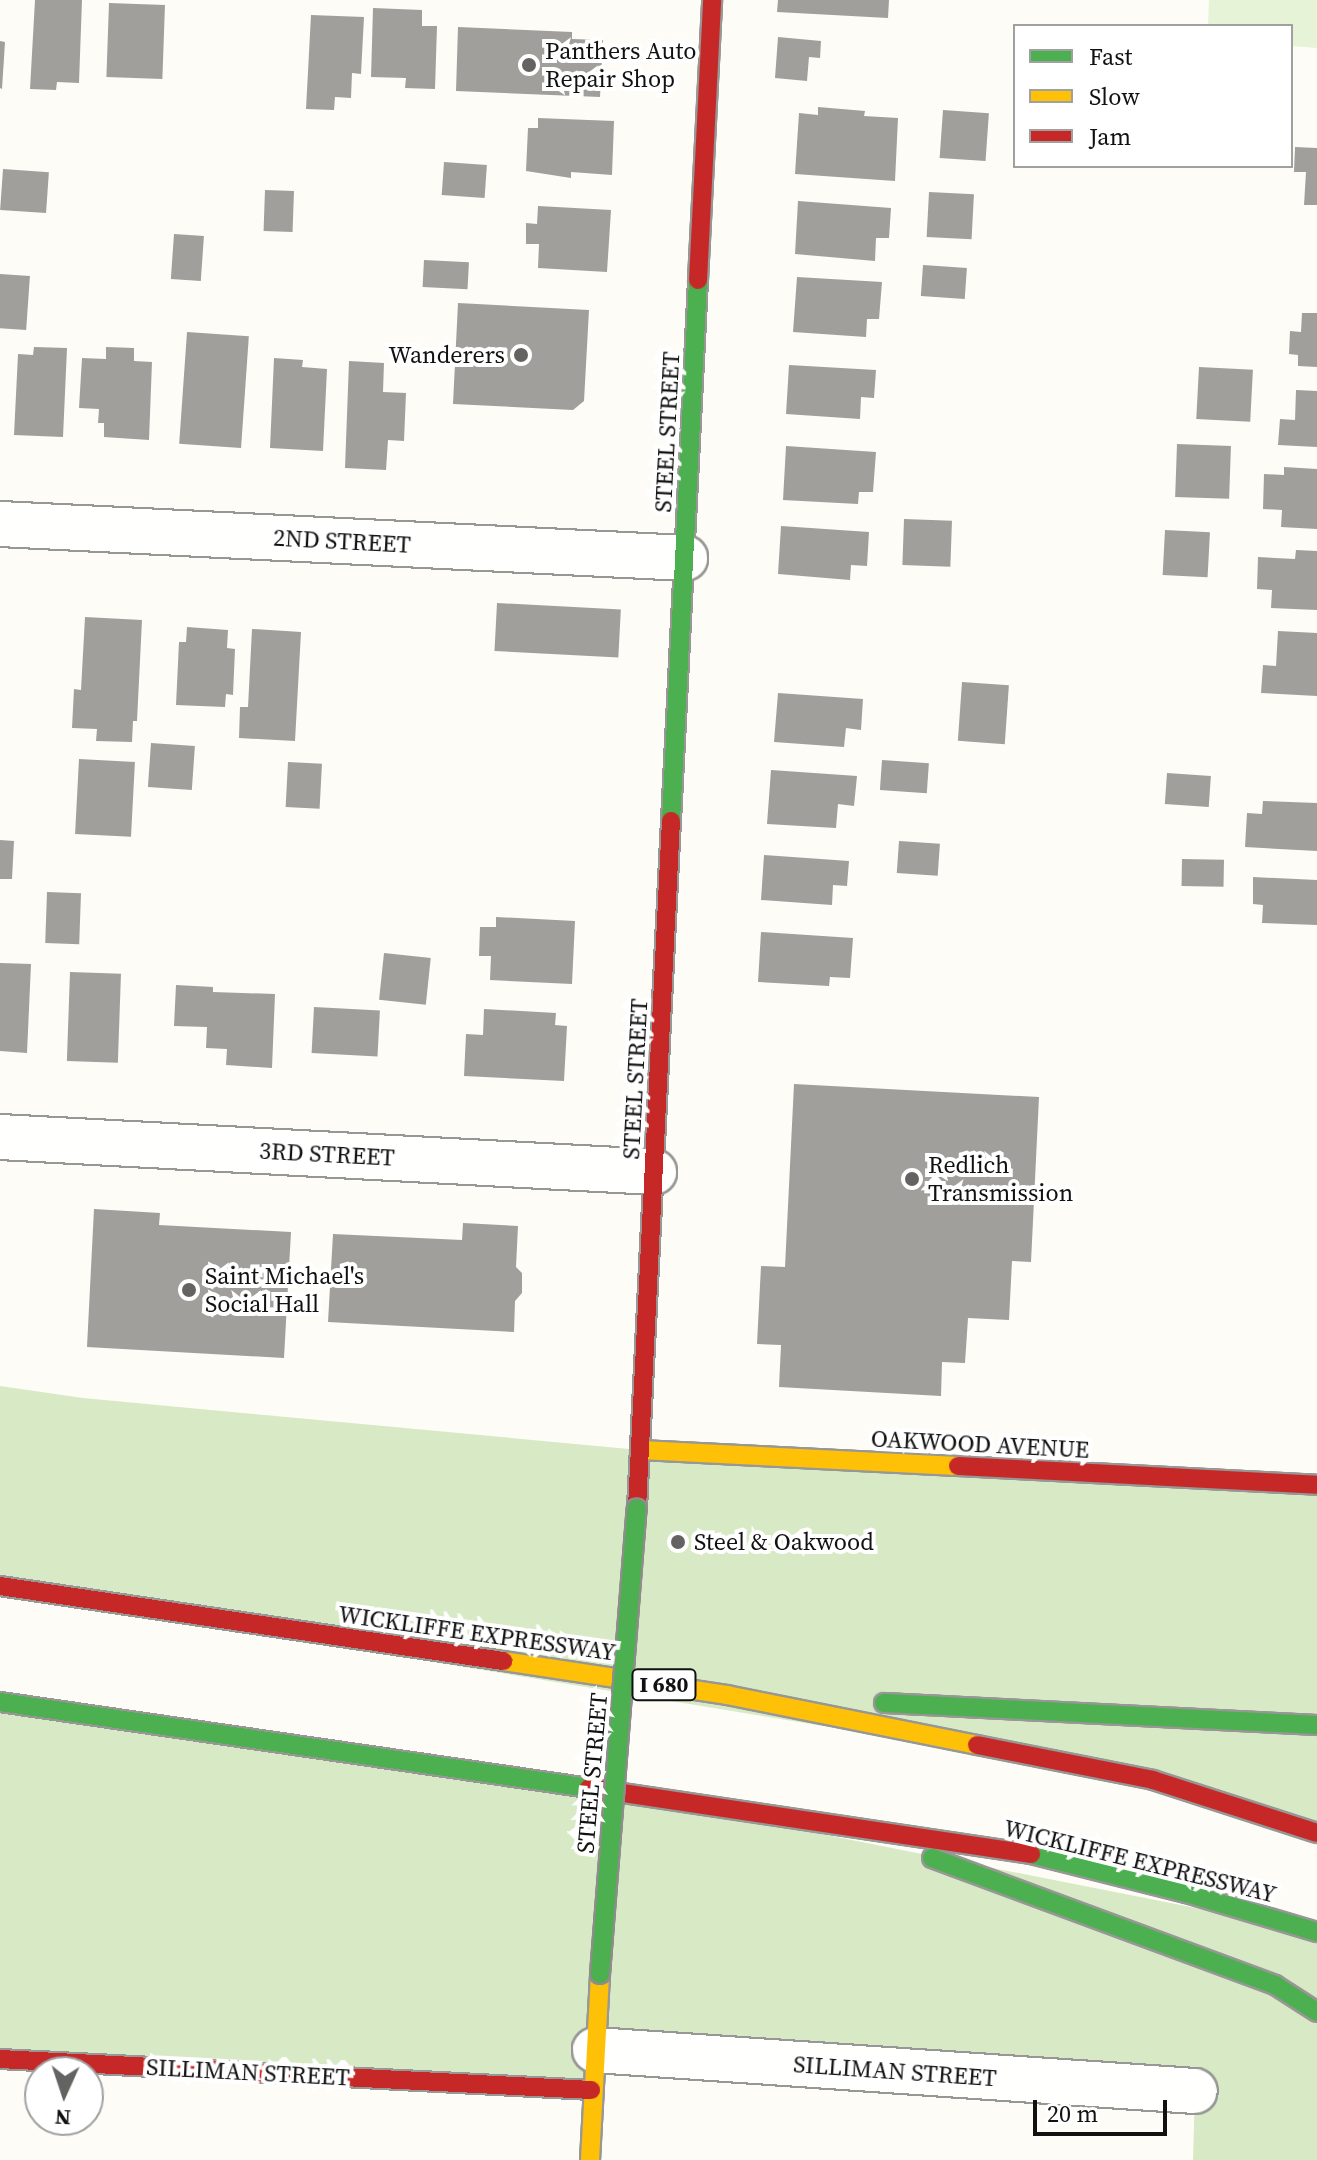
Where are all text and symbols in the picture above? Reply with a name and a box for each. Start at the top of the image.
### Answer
legend [1013,24,1293,168]
place label: Panthers Auto Repair Shop [545,37,696,93]
text: Fast [1089,40,1132,73]
marker: Panthers Auto Repair Shop [520,56,538,74]
text: Slow [1089,80,1140,113]
text: Jam [1089,120,1131,153]
place label: Wanderers [389,341,505,369]
marker: Wanderers [512,346,530,364]
street label: STEEL STREET [648,351,686,513]
street label: 2ND STREET [273,523,411,559]
street label: STEEL STREET [616,998,654,1160]
street label: 3RD STREET [258,1136,396,1172]
place label: Redlich Transmission [928,1151,1073,1207]
marker: Redlich Transmission [903,1170,921,1188]
place label: Saint Michael's Social Hall [205,1262,364,1318]
marker: Saint Michael's Social Hall [180,1281,198,1299]
street label: OAKWOOD AVENUE [870,1424,1090,1464]
place label: Steel & Oakwood [694,1528,874,1556]
marker: Steel & Oakwood [669,1533,687,1551]
street label: WICKLIFFE EXPRESSWAY [336,1599,618,1667]
road number: I 680 [630,1667,698,1703]
street label: STEEL STREET [571,1692,613,1854]
street label: WICKLIFFE EXPRESSWAY [1001,1813,1279,1909]
street label: SILLIMAN STREET [792,2050,998,2092]
street label: SILLIMAN STREET [146,2052,350,2092]
north arrow [24,2056,104,2136]
scale bar [1037,2084,1171,2134]
text: 20 m [1047,2097,1098,2130]
text: N [54,2103,72,2133]

